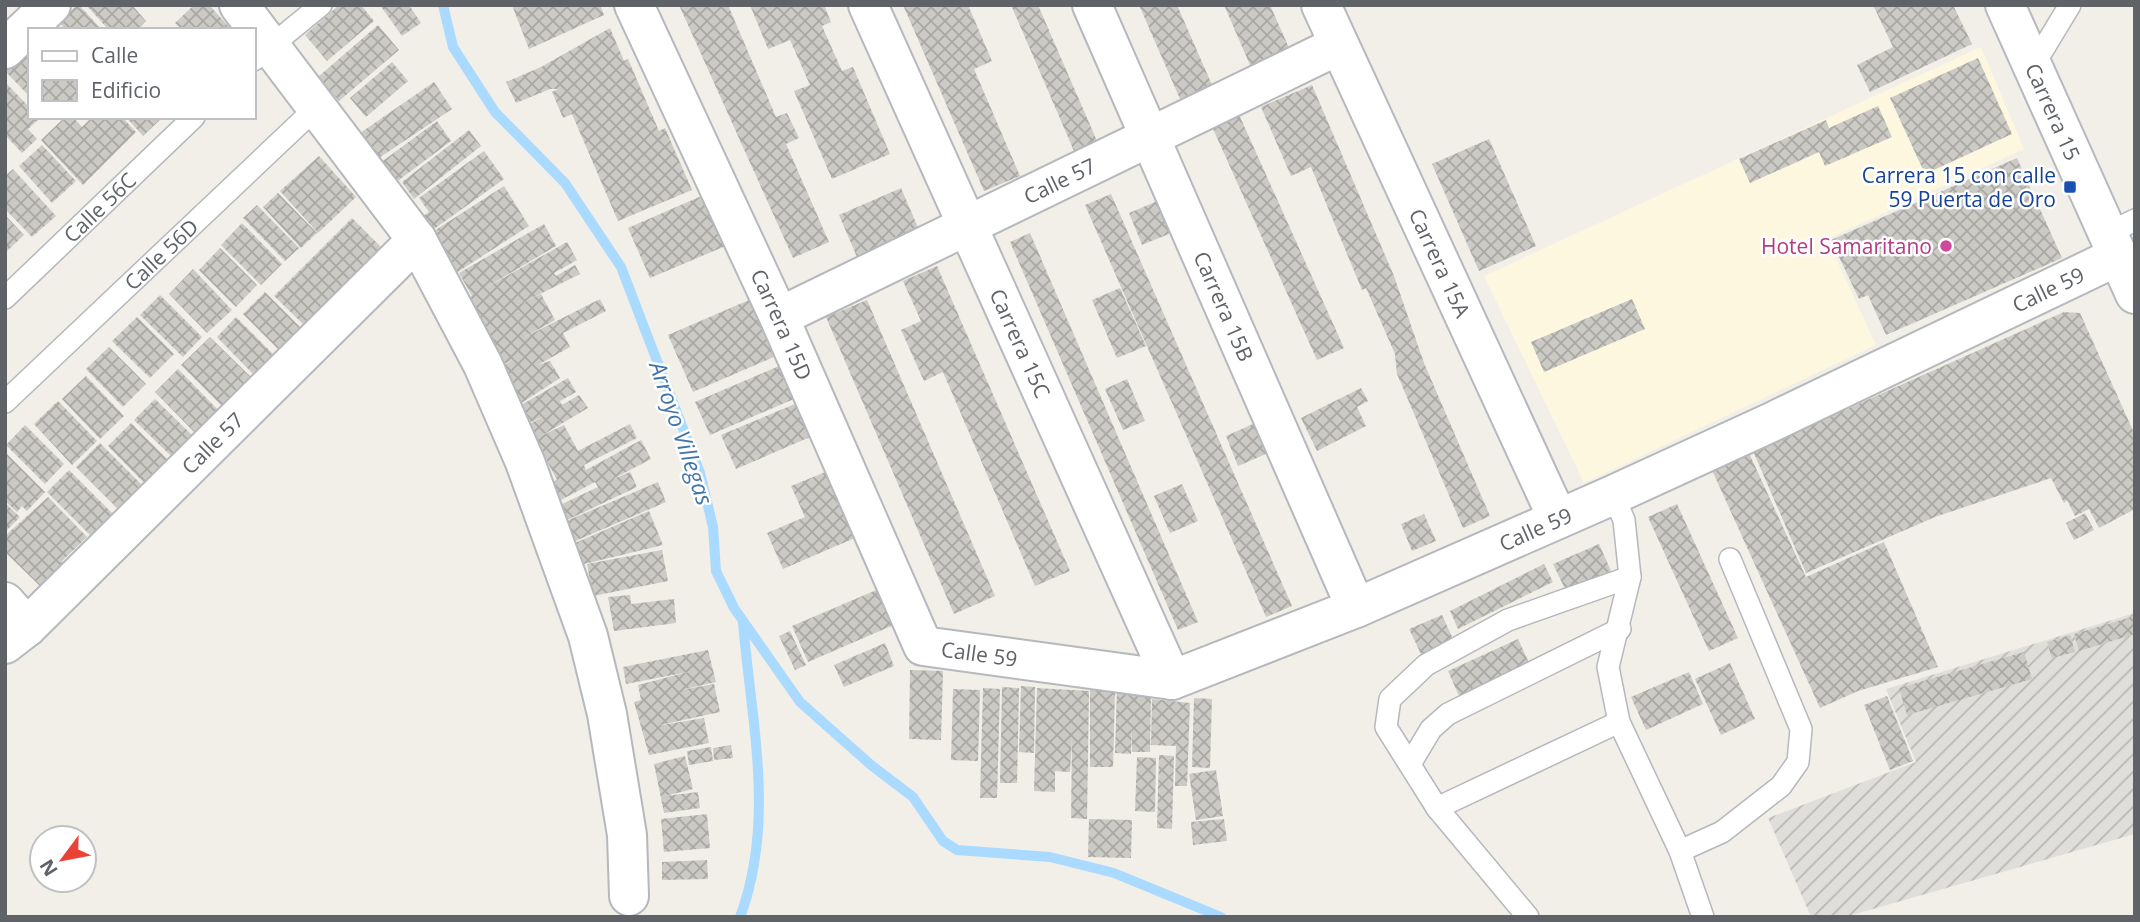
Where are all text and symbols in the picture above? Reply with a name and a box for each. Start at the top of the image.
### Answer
legend [28,28,256,119]
text: Calle [91,41,138,69]
street label: Carrera 15 [2019,59,2087,165]
text: Edificio [91,76,161,104]
street label: Calle 57 [1019,151,1100,210]
place label: Carrera 15 con calle 59 Puerta de Oro [1862,161,2056,213]
street label: Calle 56C [57,166,142,249]
marker: Carrera 15 con calle 59 Puerta de Oro [2062,179,2078,195]
street label: Carrera 15A [1403,204,1477,323]
street label: Calle 56D [118,212,204,296]
place label: Hotel Samaritano [1761,232,1932,260]
marker: Hotel Samaritano [1938,238,1954,254]
street label: Carrera 15B [1188,247,1260,366]
street label: Calle 59 [2007,260,2089,319]
street label: Carrera 15D [745,264,819,384]
street label: Carrera 15C [984,284,1057,402]
water label: Arroyo Villegas [642,355,722,509]
street label: Calle 57 [175,406,250,480]
street label: Calle 59 [1495,501,1576,557]
street label: Calle 59 [939,635,1019,673]
north arrow [28,824,98,894]
text: N [33,855,64,881]

